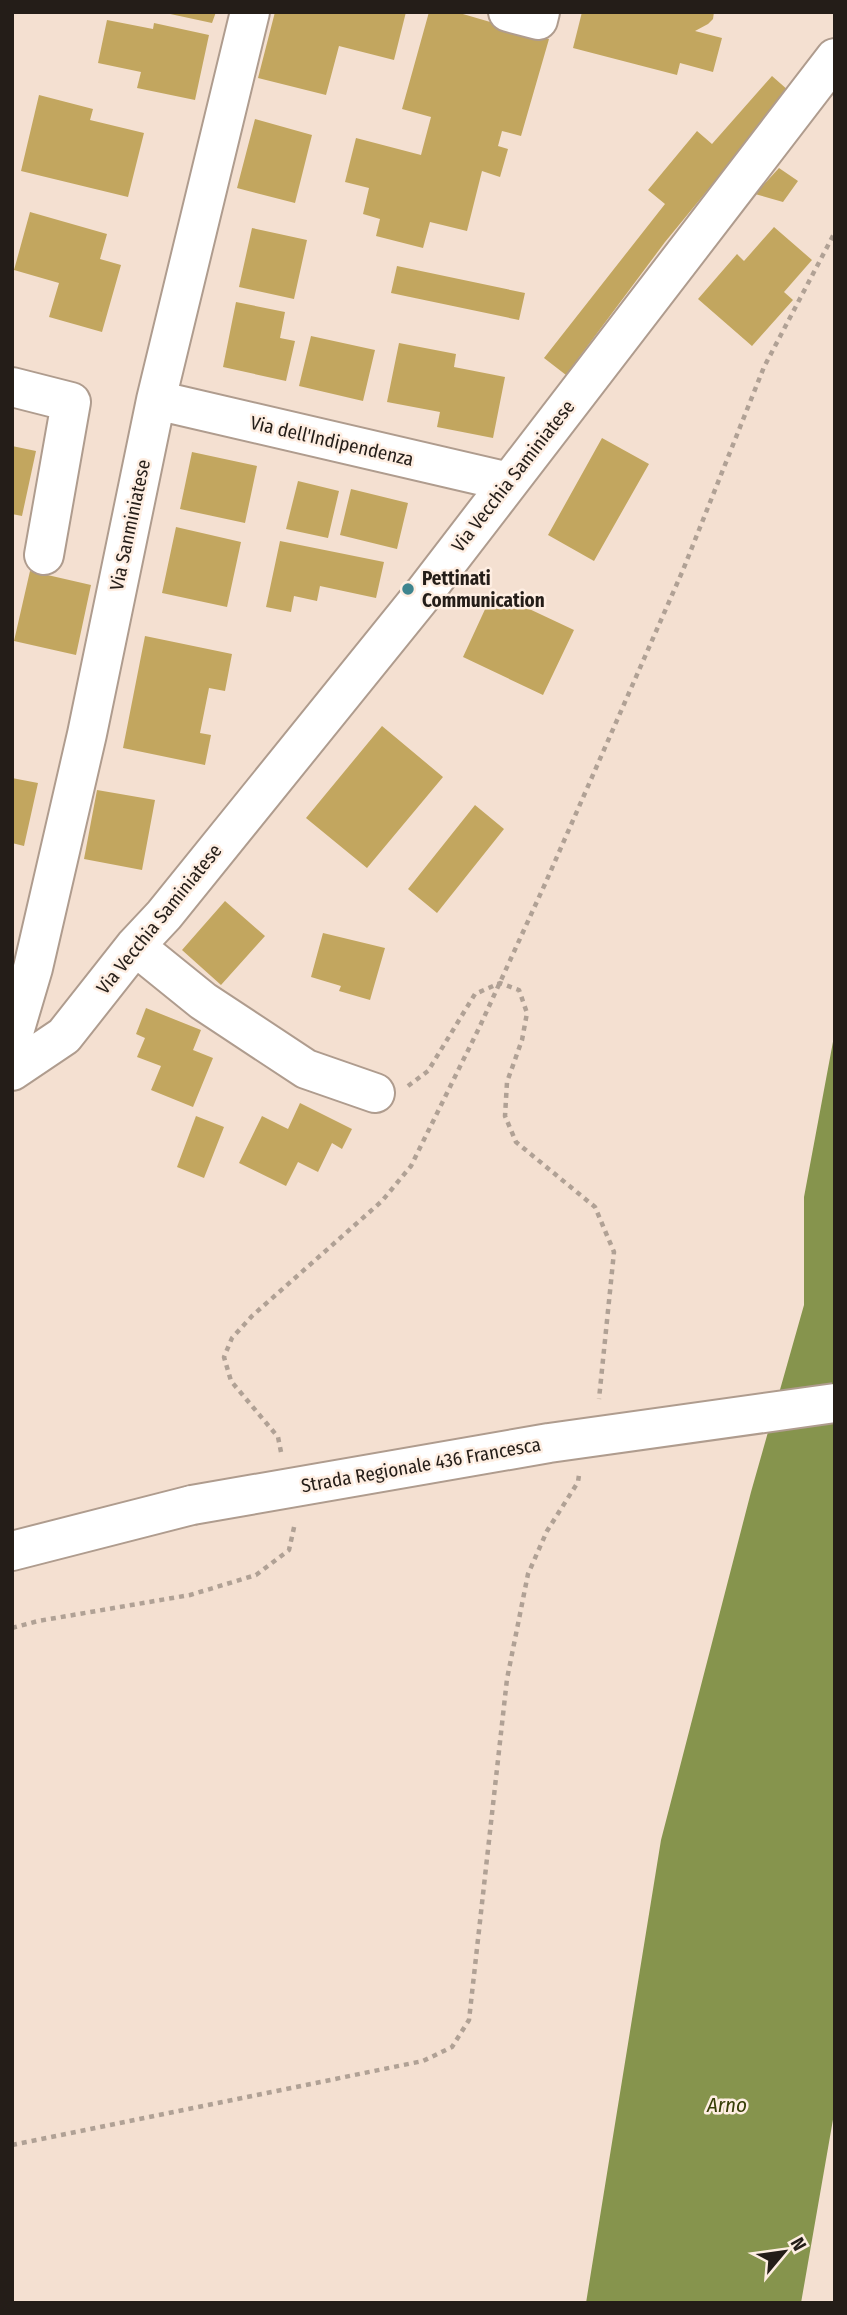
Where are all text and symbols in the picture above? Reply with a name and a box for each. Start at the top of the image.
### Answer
street label: Via Vecchia Saminiatese [447,395,579,557]
street label: Via dell'Indipendenza [248,411,416,471]
street label: Via Sanminiatese [105,457,155,593]
place label: Pettinati Communication [422,567,545,612]
marker: Pettinati Communication [400,581,416,597]
street label: Via Vecchia Saminiatese [91,839,227,999]
street label: Strada Regionale 436 Francesca [299,1433,543,1497]
water label: Arno [706,2092,747,2118]
north arrow [749,2217,819,2287]
text: N [786,2233,811,2255]

